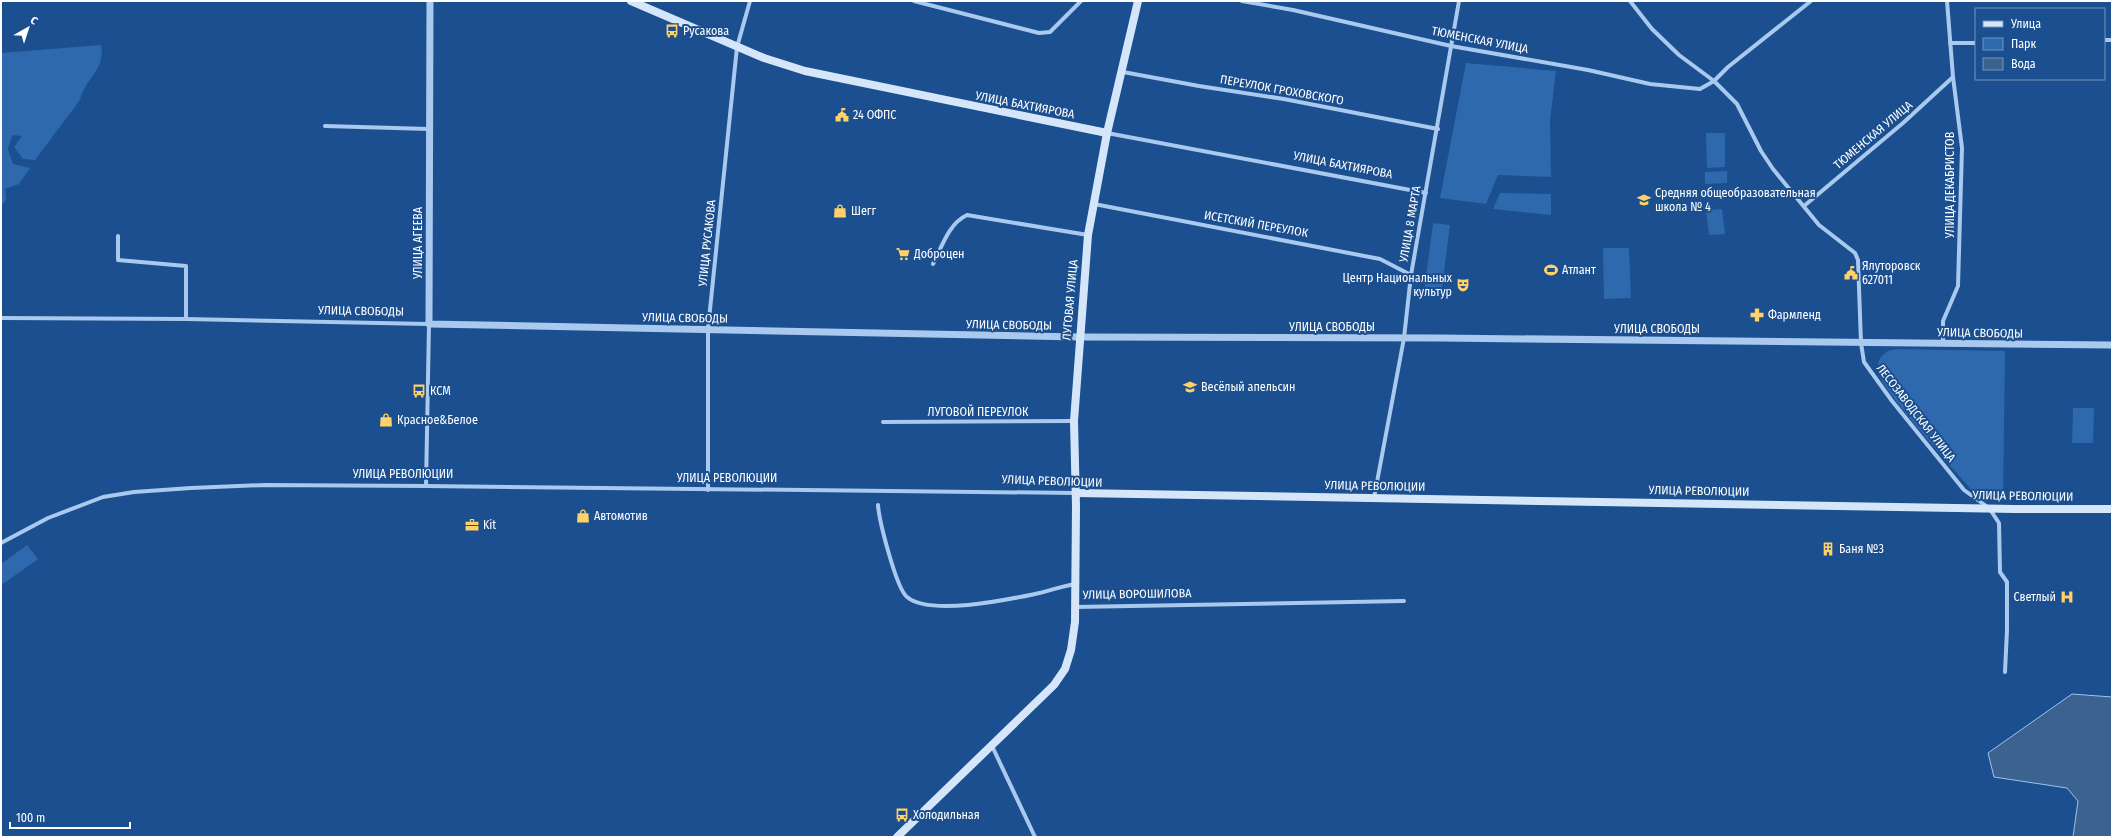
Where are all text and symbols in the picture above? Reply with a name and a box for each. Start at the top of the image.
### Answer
north arrow [8,8,48,48]
legend [1975,8,2105,80]
text: С [28,14,40,28]
text: Улица [2010,17,2041,31]
bus stop icon: Русакова [664,23,680,39]
place label: Русакова [683,24,729,38]
street label: ТЮМЕНСКАЯ УЛИЦА [1430,24,1530,56]
text: Парк [2011,37,2037,51]
text: Вода [2011,57,2036,71]
street label: ПЕРЕУЛОК ГРОХОВСКОГО [1219,72,1345,108]
street label: УЛИЦА БАХТИЯРОВА [973,88,1076,122]
street label: ТЮМЕНСКАЯ УЛИЦА [1831,98,1916,172]
public building icon: 24 ОФПС [834,107,850,123]
place label: 24 ОФПС [853,108,896,122]
street label: УЛИЦА ДЕКАБРИСТОВ [1943,131,1957,239]
street label: УЛИЦА БАХТИЯРОВА [1291,148,1394,182]
street label: УЛИЦА 8 МАРТА [1396,184,1424,264]
place label: Средняя общеобразовательная школа № 4 [1655,186,1816,214]
school or university icon: Средняя общеобразовательная школа № 4 [1636,192,1652,208]
street label: УЛИЦА РУСАКОВА [695,198,719,288]
shop icon: Шегг [832,203,848,219]
place label: Шегг [851,204,876,218]
street label: УЛИЦА АГЕЕВА [411,206,425,280]
street label: ИСЕТСКИЙ ПЕРЕУЛОК [1203,207,1310,240]
supermarket icon: Доброцен [895,246,911,262]
place label: Доброцен [913,247,964,261]
street label: ЛУГОВАЯ УЛИЦА [1059,258,1081,341]
place label: Ялуторовск 627011 [1862,259,1921,287]
sports icon: Атлант [1543,262,1559,278]
place label: Атлант [1562,263,1596,277]
public building icon: Ялуторовск 627011 [1843,265,1859,281]
place label: Центр Национальных культур [1342,271,1453,299]
theatre icon: Центр Национальных культур [1455,277,1471,293]
street label: УЛИЦА СВОБОДЫ [317,303,404,319]
pharmacy icon: Фармленд [1749,307,1765,323]
place label: Фармленд [1768,308,1821,322]
street label: УЛИЦА СВОБОДЫ [641,310,728,326]
street label: УЛИЦА СВОБОДЫ [965,317,1052,333]
street label: УЛИЦА СВОБОДЫ [1288,320,1375,334]
street label: УЛИЦА СВОБОДЫ [1613,322,1700,336]
street label: УЛИЦА СВОБОДЫ [1936,325,2023,341]
street label: ЛЕСОЗАВОДСКАЯ УЛИЦА [1874,361,1959,465]
school or university icon: Весёлый апельсин [1182,379,1198,395]
place label: Весёлый апельсин [1201,380,1295,394]
bus stop icon: КСМ [411,383,427,399]
place label: КСМ [430,384,451,398]
street label: ЛУГОВОЙ ПЕРЕУЛОК [928,404,1029,419]
shop icon: Красное&Белое [378,412,394,428]
place label: Красное&Белое [397,413,478,427]
street label: УЛИЦА РЕВОЛЮЦИИ [352,467,453,481]
street label: УЛИЦА РЕВОЛЮЦИИ [676,471,777,485]
street label: УЛИЦА РЕВОЛЮЦИИ [1000,472,1103,490]
street label: УЛИЦА РЕВОЛЮЦИИ [1324,478,1425,494]
street label: УЛИЦА РЕВОЛЮЦИИ [1648,483,1749,499]
street label: УЛИЦА РЕВОЛЮЦИИ [1972,488,2073,504]
shop icon: Автомотив [575,508,591,524]
place label: Автомотив [594,509,648,523]
office icon: Kit [464,517,480,533]
place label: Kit [483,518,496,532]
building icon: Баня №3 [1820,541,1836,557]
place label: Баня №3 [1839,542,1884,556]
street label: УЛИЦА ВОРОШИЛОВА [1081,586,1192,602]
hospital icon: Светлый [2059,589,2075,605]
place label: Светлый [2014,590,2056,604]
scale bar [10,804,130,830]
bus stop icon: Холодильная [894,807,910,823]
place label: Холодильная [913,808,980,822]
text: 100 m [16,811,45,825]

